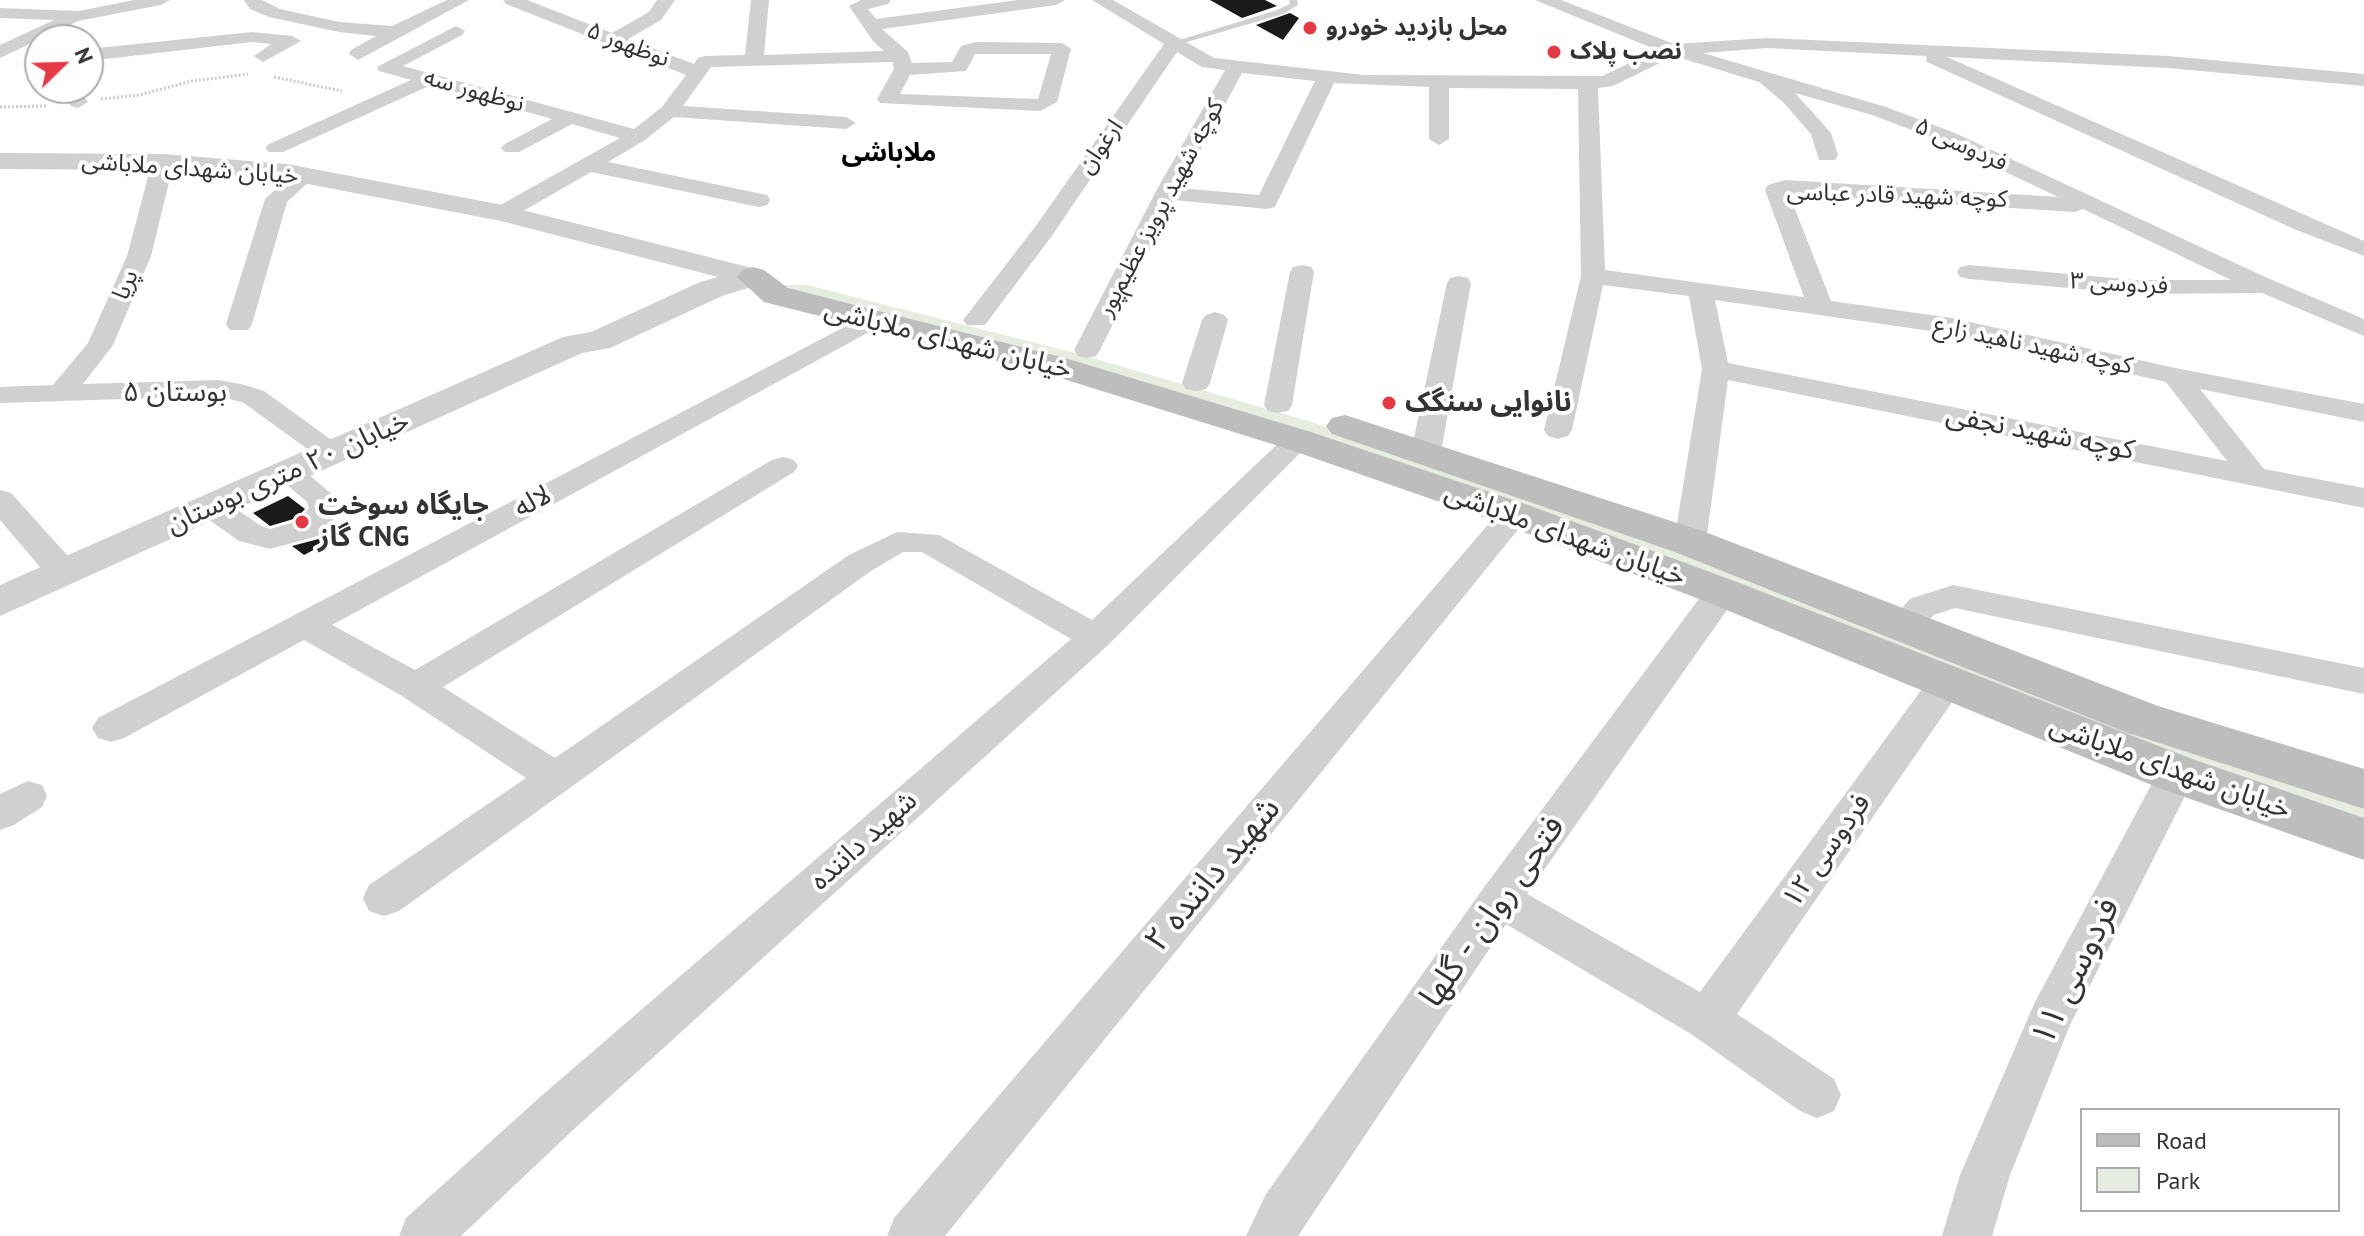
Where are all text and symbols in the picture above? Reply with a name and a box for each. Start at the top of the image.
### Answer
place label: محل بازدید خودرو [1326,14,1508,42]
street label: نوظهور ۵ [582,16,674,74]
marker: محل بازدید خودرو [1301,19,1319,37]
north arrow [24,24,104,104]
place label: نصب پلاک [1570,38,1682,66]
text: N [69,43,100,68]
marker: نصب پلاک [1545,43,1563,61]
street label: نوظهور سه [420,63,528,119]
street label: کوچه شهید پرویز عظیم‌پور [1092,94,1230,322]
street label: فردوسی ۵ [1910,112,2012,178]
street label: ارغوان [1072,114,1130,180]
district label: ملاباشی [842,138,936,170]
street label: خیابان شهدای ملاباشی [81,147,299,191]
street label: کوچه شهید قادر عباسی [1786,178,2008,214]
street label: پریا [107,265,145,305]
street label: فردوسی ۳ [2069,267,2169,301]
street label: خیابان شهدای ملاباشی [821,293,1075,387]
street label: کوچه شهید ناهید زارع [1931,311,2135,381]
street label: بوستان ۵ [123,376,227,410]
place label: نانوایی سنگک [1405,386,1572,420]
marker: نانوایی سنگک [1380,394,1398,412]
street label: کوچه شهید نجفی [1943,398,2137,468]
street label: خیابان ۲۰ متری بوستان [161,404,415,542]
street label: خیابان شهدای ملاباشی [1440,476,1690,594]
street label: لاله [509,478,557,526]
place label: جایگاه سوخت گاز CNG [318,489,489,555]
marker: جایگاه سوخت گاز CNG [293,513,311,531]
street label: خیابان شهدای ملاباشی [2045,709,2295,827]
street label: شهید داننده [804,784,924,898]
street label: فردوسی ۱۲ [1776,788,1878,914]
street label: شهید داننده ۲ [1137,789,1289,961]
street label: فتحی روان - گلها [1412,808,1574,1016]
street label: فردوسی ۱۱ [2023,892,2129,1052]
legend [2080,1108,2340,1212]
text: Road [2156,1125,2207,1156]
text: Park [2156,1165,2200,1196]

